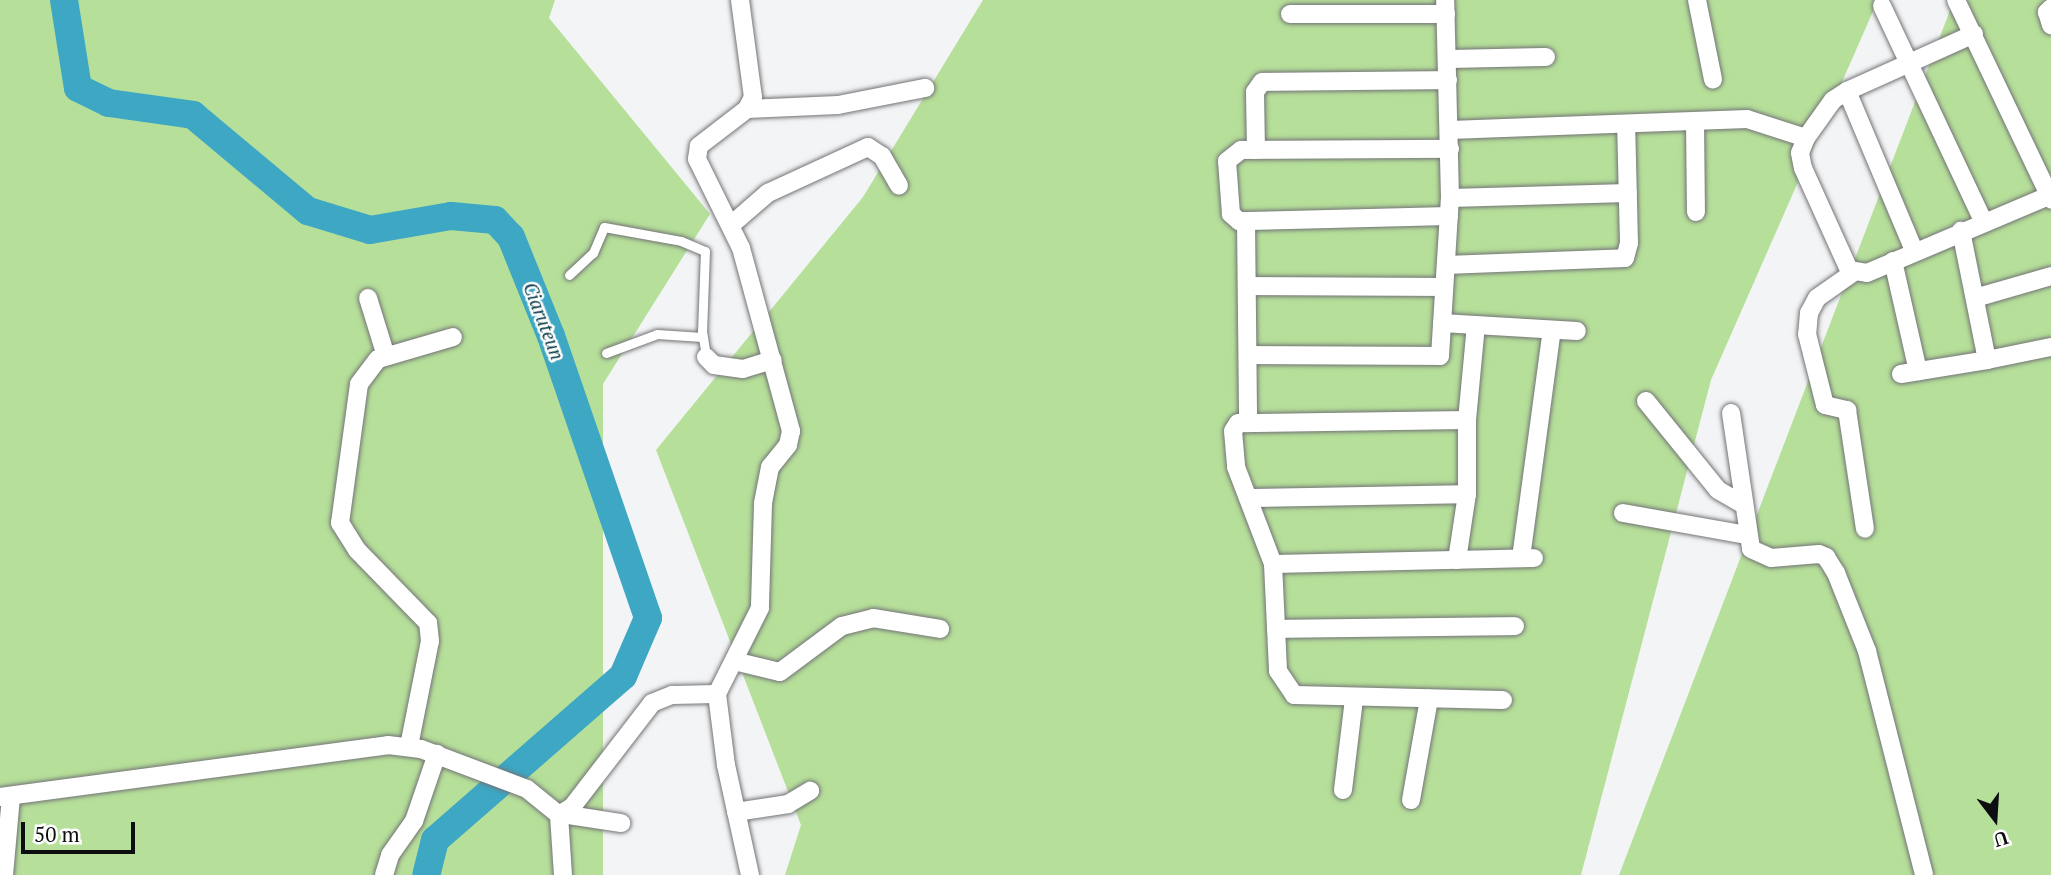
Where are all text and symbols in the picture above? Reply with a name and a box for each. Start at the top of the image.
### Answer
water label: Ciaruteun [519,279,569,363]
north arrow [1960,784,2030,854]
scale bar [24,808,138,852]
text: 50 m [34,820,80,848]
text: U [1991,826,2011,854]

